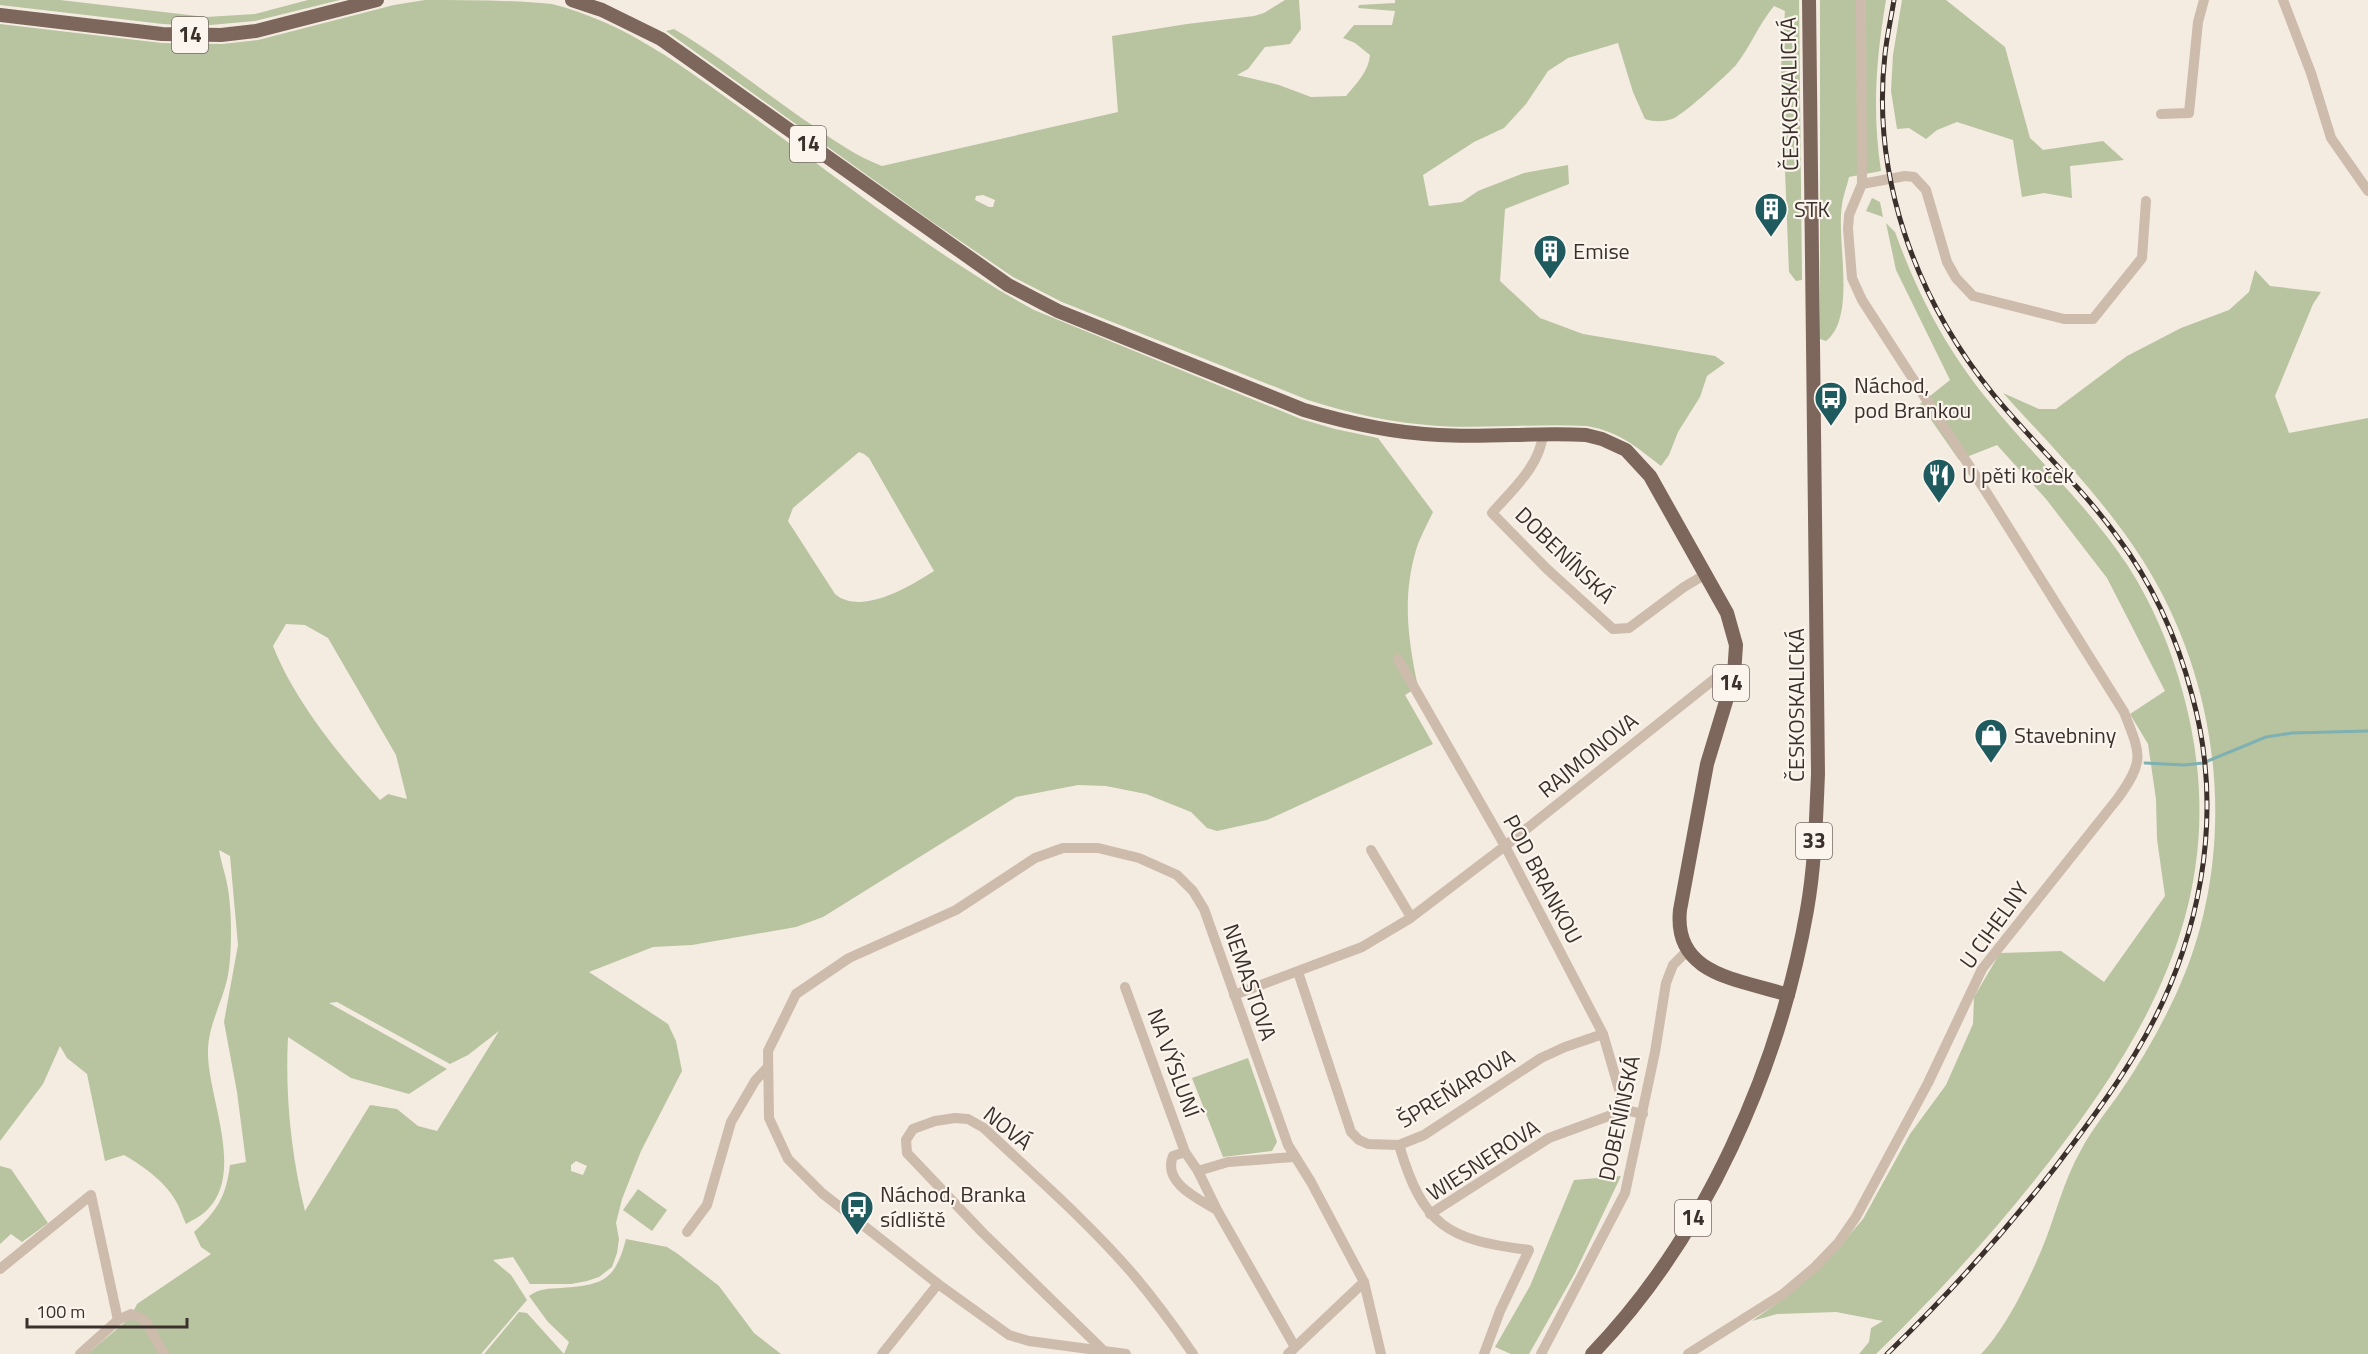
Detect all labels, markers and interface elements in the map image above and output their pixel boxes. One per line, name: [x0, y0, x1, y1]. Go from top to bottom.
road number: 14: [172, 17, 208, 53]
street label: ČESKOSKALICKÁ: [1771, 17, 1807, 171]
road number: 14: [790, 126, 826, 162]
building icon: STK: [1753, 191, 1789, 238]
place label: STK: [1794, 192, 1830, 226]
building icon: Emise: [1532, 233, 1568, 280]
place label: Emise: [1573, 234, 1630, 268]
place label: Náchod, pod Brankou: [1854, 368, 1971, 427]
bus stop icon: Náchod, pod Brankou: [1813, 380, 1849, 427]
restaurant icon: U pěti koček: [1921, 457, 1957, 504]
place label: U pěti koček: [1962, 458, 2074, 492]
street label: DOBENÍNSKÁ: [1507, 499, 1623, 611]
street label: ČESKOSKALICKÁ: [1779, 628, 1813, 782]
road number: 14: [1713, 665, 1749, 701]
street label: RAJMONOVA: [1531, 704, 1645, 806]
shop icon: Stavebniny: [1973, 717, 2009, 764]
place label: Stavebniny: [2014, 718, 2117, 752]
street label: POD BRANKOU: [1495, 808, 1591, 950]
road number: 33: [1796, 823, 1832, 859]
street label: U CIHELNY: [1951, 874, 2037, 976]
street label: NEMASTOVA: [1214, 919, 1286, 1045]
street label: NA VÝSLUNÍ: [1139, 1004, 1210, 1123]
street label: ŠPREŇAROVA: [1391, 1039, 1521, 1137]
street label: DOBENÍNSKÁ: [1589, 1052, 1649, 1184]
street label: NOVÁ: [976, 1098, 1040, 1158]
street label: WIESNEROVA: [1420, 1111, 1546, 1209]
place label: Náchod, Branka sídliště: [880, 1177, 1026, 1236]
bus stop icon: Náchod, Branka sídliště: [839, 1189, 875, 1236]
road number: 14: [1675, 1200, 1711, 1236]
scale bar: [27, 1291, 188, 1329]
text: 100 m: [36, 1298, 85, 1325]

